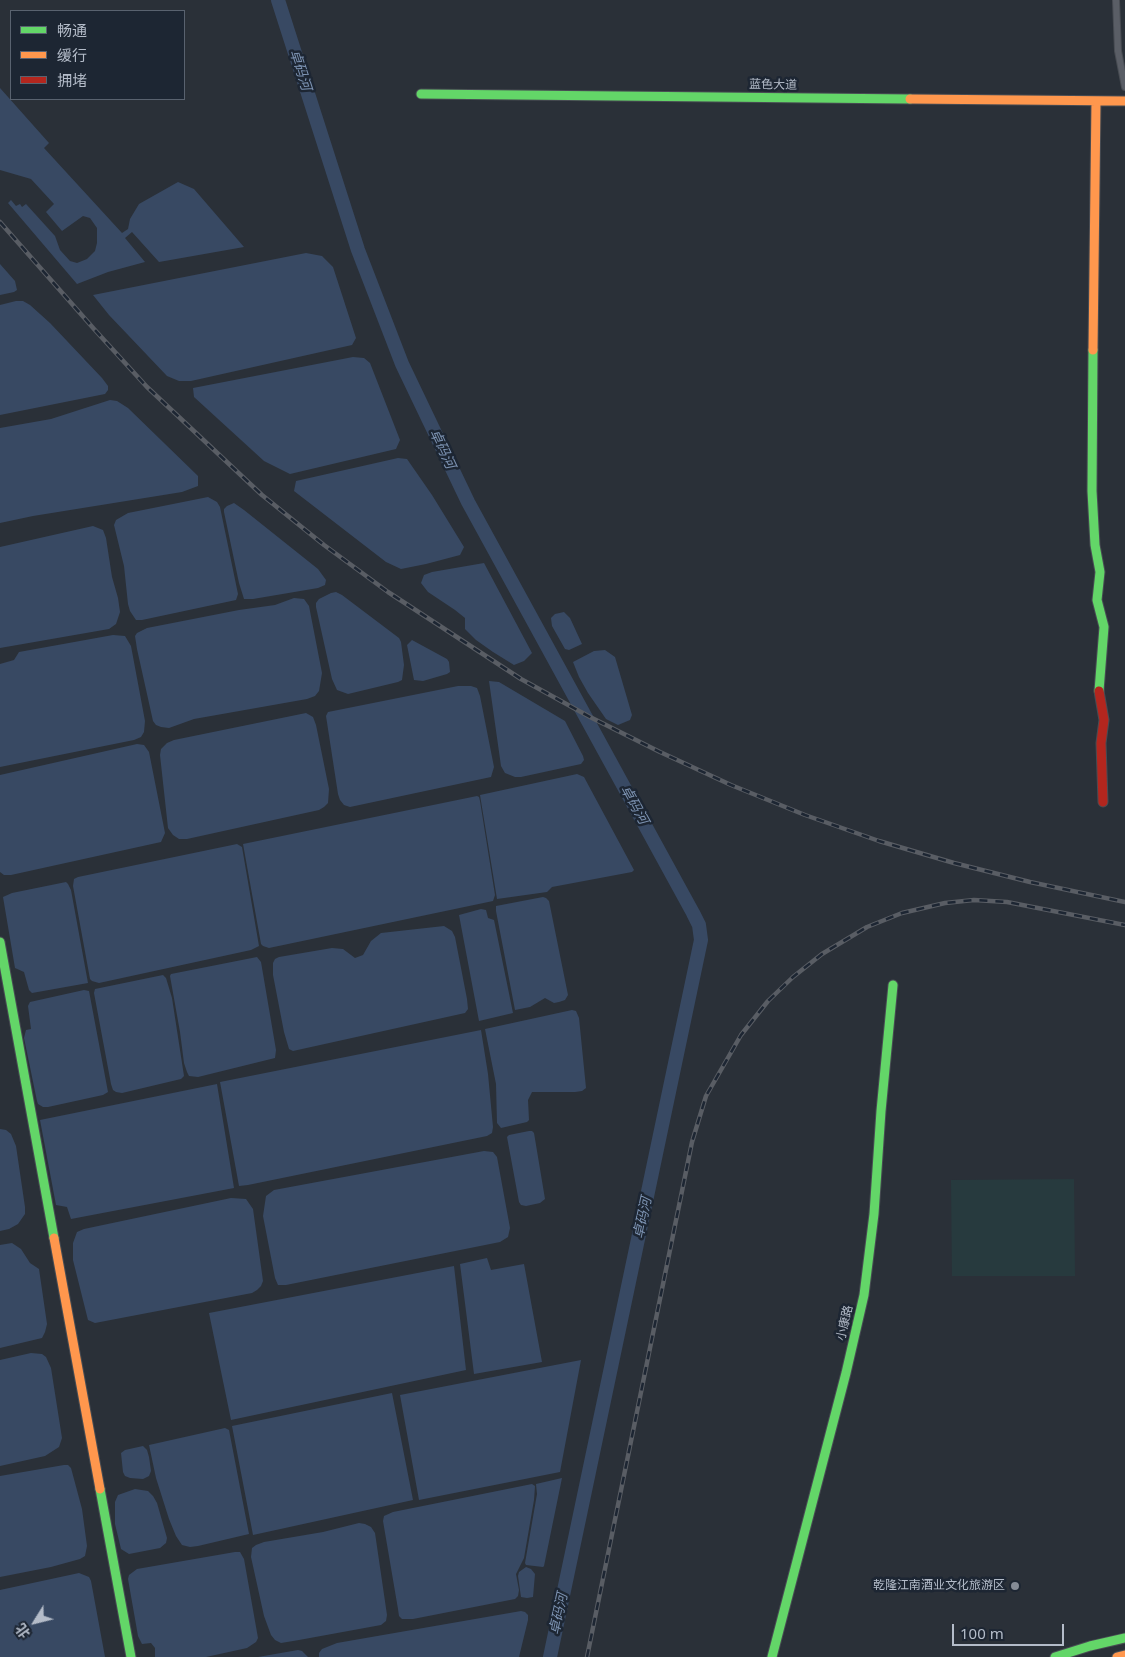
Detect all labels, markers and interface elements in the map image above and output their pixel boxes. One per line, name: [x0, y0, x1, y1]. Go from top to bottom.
legend: [10, 10, 185, 100]
text: 畅通: [57, 20, 87, 40]
text: 缓行: [57, 45, 87, 65]
water label: 卓码河: [286, 47, 314, 93]
text: 拥堵: [57, 70, 87, 90]
street label: 蓝色大道: [749, 77, 797, 93]
water label: 卓码河: [426, 426, 458, 472]
water label: 卓码河: [616, 783, 652, 827]
water label: 卓码河: [630, 1196, 656, 1240]
street label: 小康路: [834, 1304, 856, 1342]
place label: 乾隆江南酒业文化旅游区: [873, 1579, 1005, 1593]
marker: 乾隆江南酒业文化旅游区: [1009, 1580, 1021, 1592]
water label: 卓码河: [546, 1592, 572, 1636]
north arrow: [10, 1597, 60, 1647]
scale bar: [955, 1614, 1068, 1646]
text: 北: [11, 1620, 34, 1642]
text: 100 m: [960, 1623, 1004, 1643]

